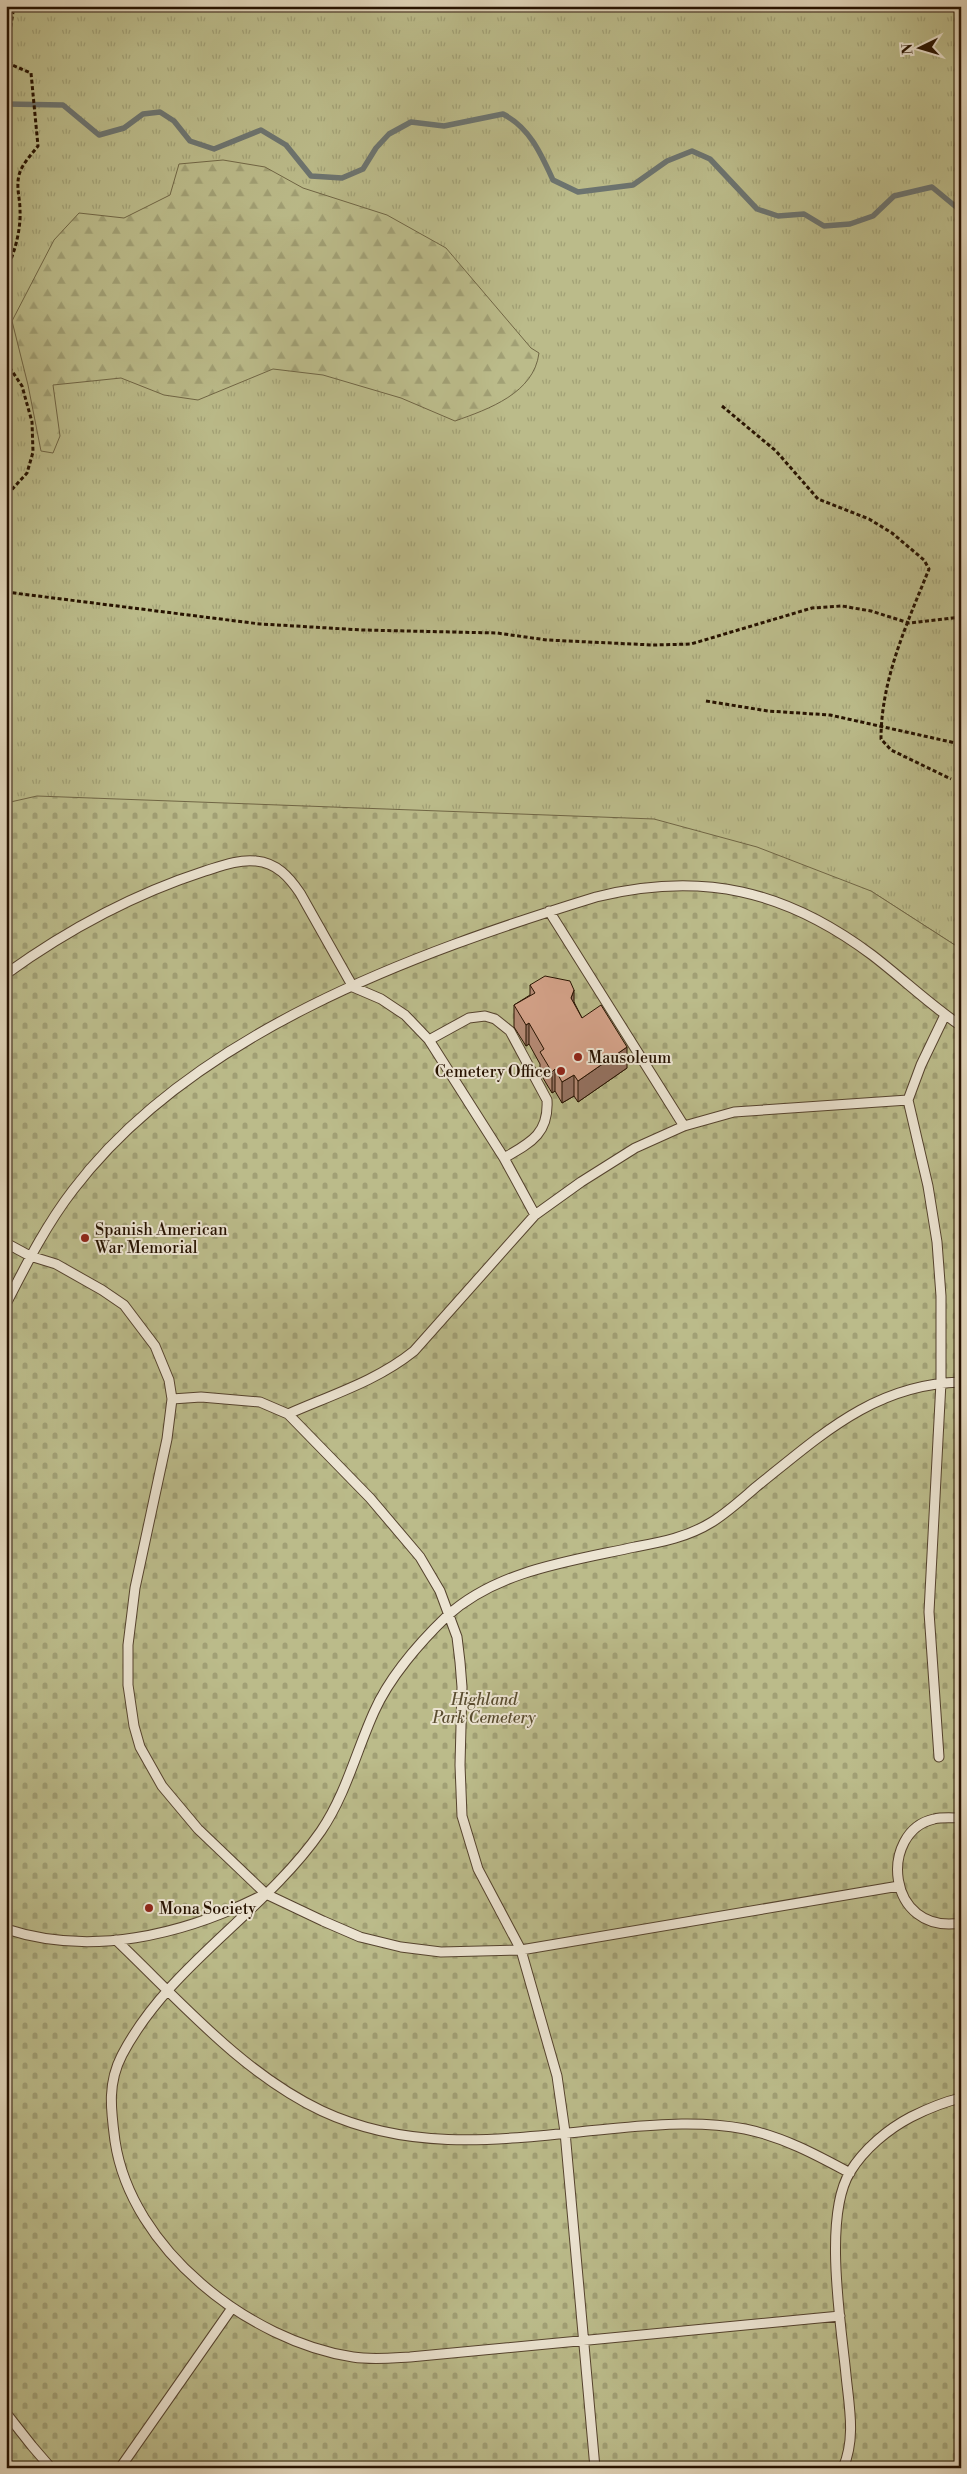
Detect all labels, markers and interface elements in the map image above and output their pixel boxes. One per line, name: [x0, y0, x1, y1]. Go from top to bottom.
north arrow: [894, 22, 944, 72]
text: N: [899, 43, 917, 55]
place label: Mausoleum: [588, 1048, 671, 1068]
marker: Mausoleum: [572, 1051, 584, 1063]
place label: Cemetery Office: [435, 1062, 551, 1082]
marker: Cemetery Office: [555, 1065, 567, 1077]
place label: Spanish American War Memorial: [94, 1220, 228, 1258]
marker: Spanish American War Memorial: [79, 1232, 91, 1244]
park label: Highland Park Cemetery: [431, 1690, 536, 1728]
place label: Mona Society: [159, 1899, 256, 1919]
marker: Mona Society: [143, 1902, 155, 1914]

